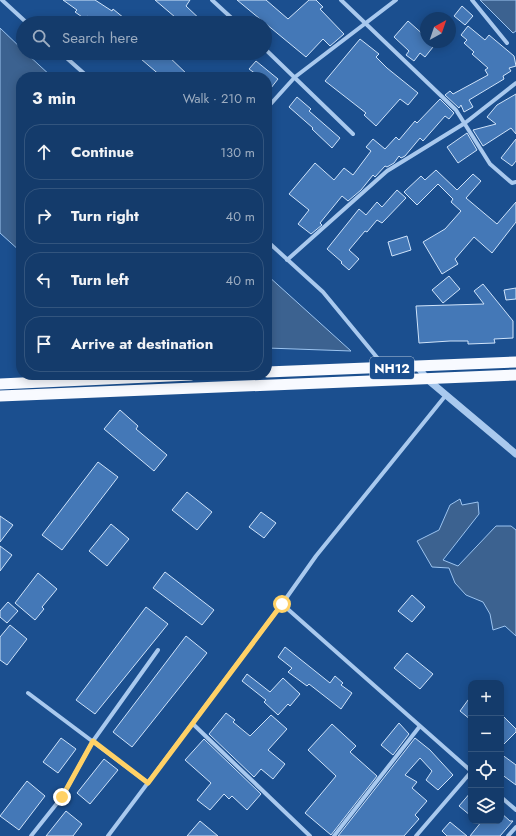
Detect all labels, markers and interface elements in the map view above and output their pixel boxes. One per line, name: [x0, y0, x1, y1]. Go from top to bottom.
north arrow: [420, 12, 456, 48]
search box: [16, 16, 272, 60]
icon: search: [30, 27, 52, 49]
text: Search here: [62, 27, 138, 49]
text: 3 min: [32, 86, 76, 110]
text: Walk · 210 m: [183, 89, 256, 108]
icon: ahead: [33, 141, 55, 163]
text: Continue: [71, 141, 134, 163]
text: 130 m: [220, 143, 255, 162]
icon: right: [33, 205, 55, 227]
text: Turn right: [71, 205, 139, 227]
text: 40 m: [226, 207, 255, 226]
icon: left: [33, 269, 55, 291]
text: Turn left: [71, 269, 129, 291]
text: 40 m: [226, 271, 255, 290]
icon: arrive: [33, 333, 55, 355]
text: Arrive at destination: [71, 333, 213, 355]
road number: NH12: [370, 357, 414, 379]
route start: [273, 595, 291, 613]
map controls: [468, 680, 504, 824]
button: +: [468, 680, 504, 716]
button: −: [468, 716, 504, 752]
button: locate: [468, 752, 504, 788]
route end: [53, 788, 71, 806]
button: layers: [468, 788, 504, 824]

